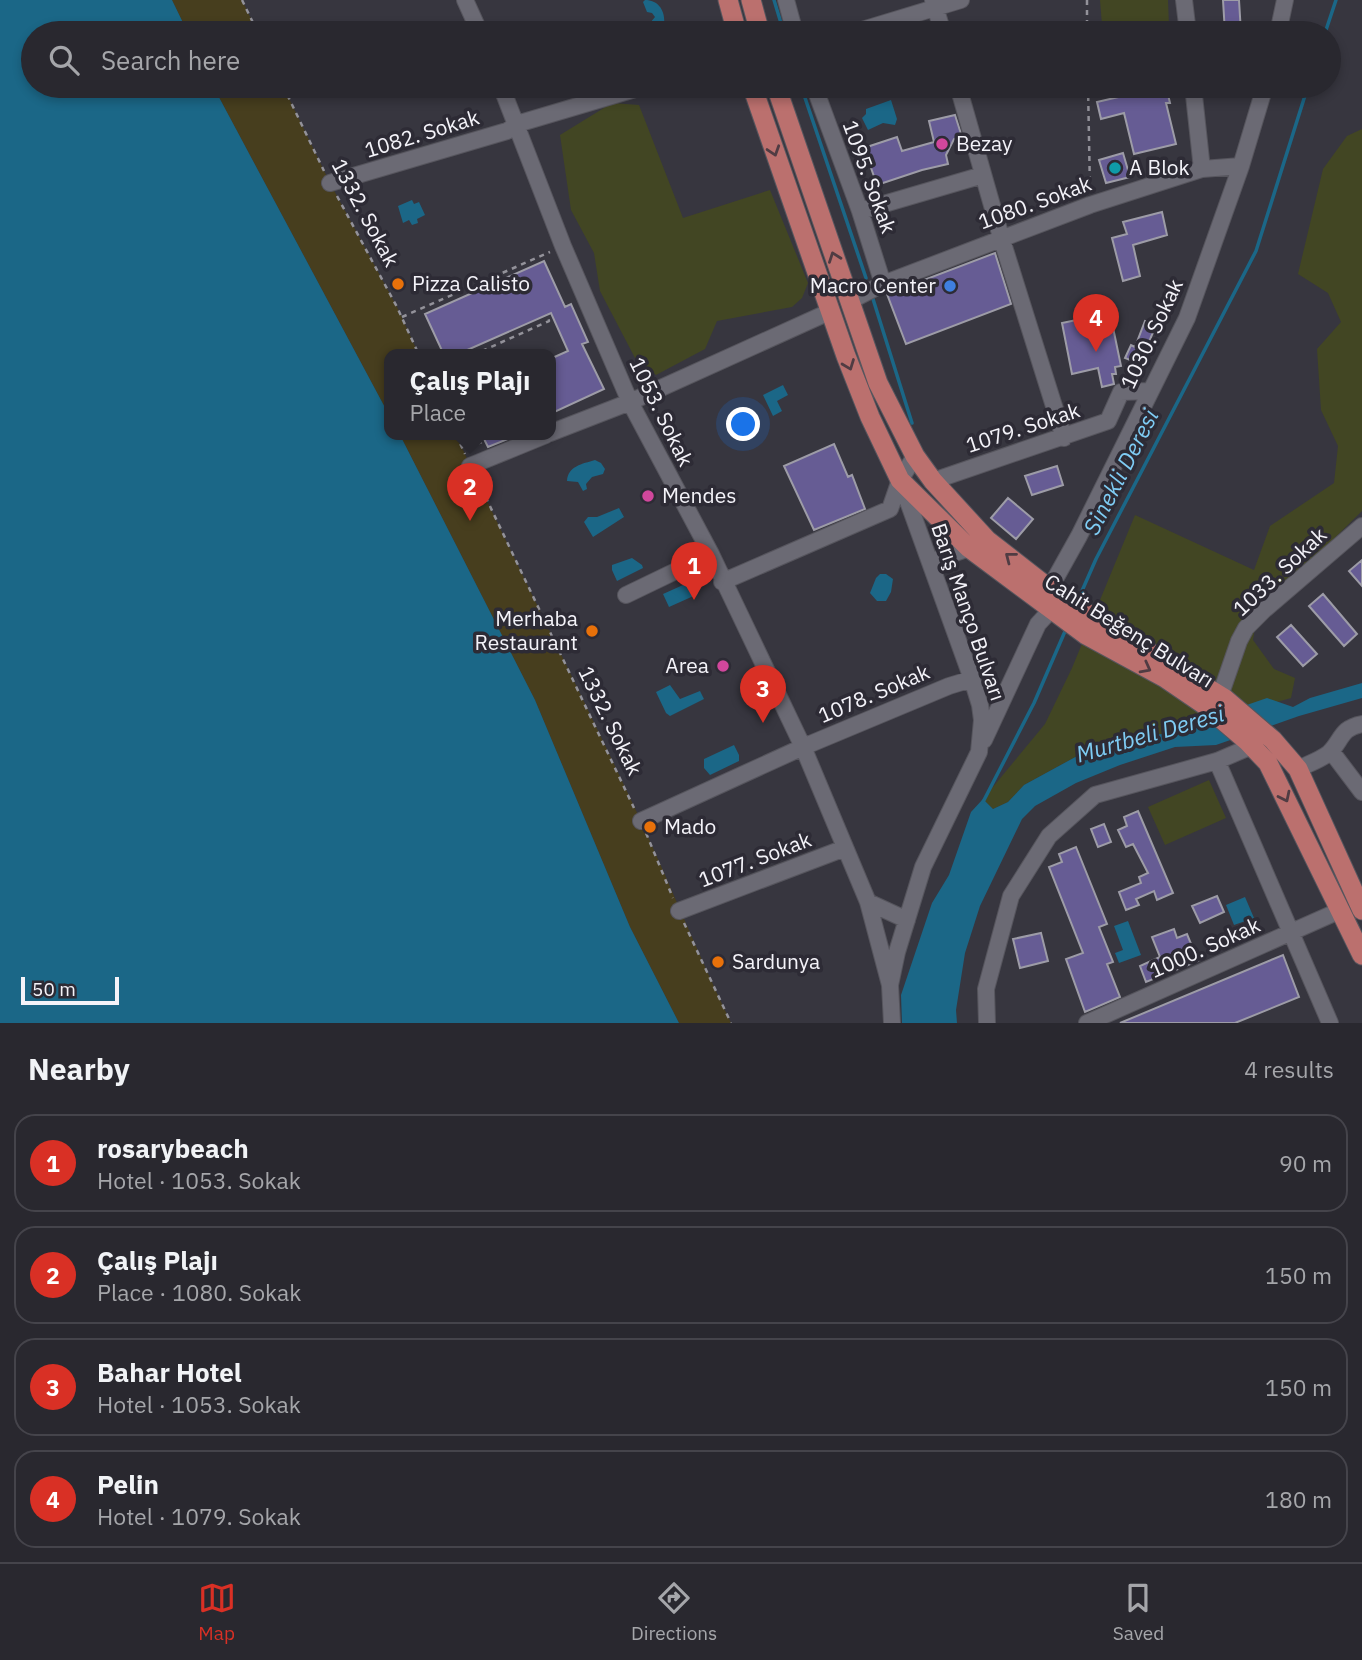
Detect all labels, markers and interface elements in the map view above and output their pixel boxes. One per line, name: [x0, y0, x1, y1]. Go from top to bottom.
search box: [21, 21, 1341, 98]
icon: search: [45, 41, 83, 79]
text: Search here: [101, 43, 240, 77]
street label: 1082. Sokak: [361, 102, 482, 164]
street label: 1095. Sokak: [837, 116, 903, 237]
place label: Bezay: [956, 129, 1013, 157]
marker: Bezay: [934, 136, 950, 152]
one-way arrow: [765, 144, 780, 156]
place label: A Blok: [1129, 153, 1190, 181]
street label: 1332. Sokak: [326, 154, 406, 271]
marker: A Blok: [1107, 160, 1123, 176]
street label: 1080. Sokak: [974, 169, 1095, 235]
one-way arrow: [828, 251, 842, 263]
place label: Pizza Calisto: [412, 269, 530, 297]
place label: Macro Center: [810, 271, 936, 299]
street label: 1030. Sokak: [1113, 274, 1189, 393]
marker: Pizza Calisto: [390, 276, 406, 292]
marker: Macro Center: [942, 278, 958, 294]
pin: 4: [1073, 294, 1119, 352]
popup: [384, 349, 556, 440]
street label: 1053. Sokak: [623, 352, 700, 471]
one-way arrow: [841, 359, 855, 371]
text: Çalış Plajı: [410, 363, 530, 397]
street label: 1079. Sokak: [962, 395, 1083, 459]
text: Place: [410, 397, 466, 427]
water label: Sinekli Deresi: [1076, 403, 1165, 540]
your location: [726, 407, 760, 441]
pin: 2: [447, 463, 493, 521]
place label: Mendes: [662, 481, 736, 509]
marker: Mendes: [640, 488, 656, 504]
street label: Barış Manço Bulvarı: [925, 519, 1012, 704]
street label: 1033. Sokak: [1227, 521, 1332, 622]
pin: 1: [671, 542, 717, 600]
one-way arrow: [1005, 553, 1017, 566]
street label: Cahit Beğenç Bulvarı: [1040, 567, 1219, 694]
place label: Merhaba Restaurant: [475, 604, 578, 656]
marker: Merhaba Restaurant: [584, 623, 600, 639]
place label: Area: [665, 651, 709, 679]
street label: 1078. Sokak: [814, 657, 934, 729]
marker: Area: [715, 658, 731, 674]
one-way arrow: [1138, 660, 1151, 673]
street label: 1332. Sokak: [572, 661, 649, 780]
pin: 3: [740, 665, 786, 723]
water label: Murtbeli Deresi: [1072, 697, 1228, 769]
one-way arrow: [1276, 790, 1290, 802]
place label: Mado: [664, 812, 716, 840]
marker: Mado: [642, 819, 658, 835]
street label: 1077. Sokak: [694, 825, 815, 893]
street label: 1000. Sokak: [1145, 910, 1264, 984]
place label: Sardunya: [732, 947, 820, 975]
marker: Sardunya: [710, 954, 726, 970]
scale bar: [21, 974, 119, 1006]
text: 50 m: [32, 977, 76, 1001]
text: Nearby: [28, 1049, 130, 1088]
text: 4 results: [1244, 1054, 1334, 1084]
text: rosarybeach: [97, 1131, 249, 1165]
text: 1: [46, 1148, 60, 1178]
text: 90 m: [1279, 1148, 1332, 1178]
text: Hotel · 1053. Sokak: [97, 1165, 301, 1195]
text: Çalış Plajı: [97, 1243, 218, 1277]
text: 2: [46, 1260, 60, 1290]
text: 150 m: [1265, 1260, 1332, 1290]
text: Place · 1080. Sokak: [97, 1277, 301, 1307]
text: Bahar Hotel: [97, 1355, 242, 1389]
text: 3: [46, 1372, 60, 1402]
text: 150 m: [1265, 1372, 1332, 1402]
text: Hotel · 1053. Sokak: [97, 1389, 301, 1419]
text: Pelin: [97, 1467, 159, 1501]
text: 4: [46, 1484, 60, 1514]
text: 180 m: [1265, 1484, 1332, 1514]
text: Hotel · 1079. Sokak: [97, 1501, 301, 1531]
tab: Map: [198, 1579, 236, 1645]
tab: Directions: [631, 1579, 717, 1645]
tab: Saved: [1113, 1579, 1164, 1645]

